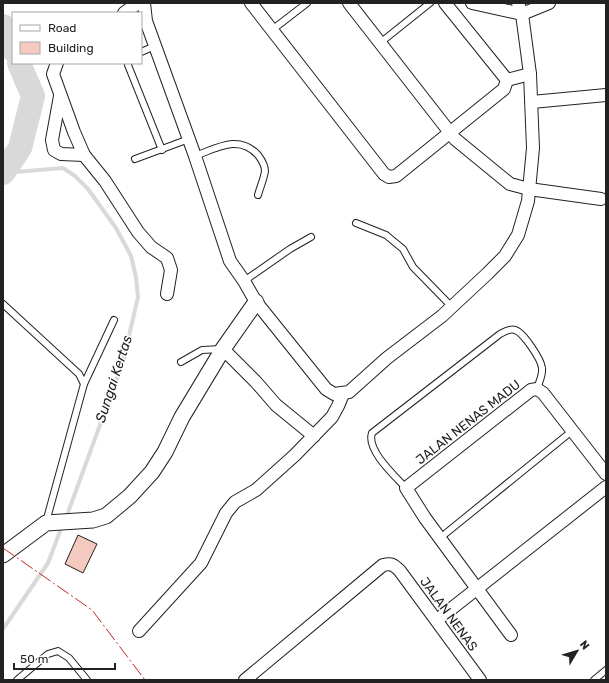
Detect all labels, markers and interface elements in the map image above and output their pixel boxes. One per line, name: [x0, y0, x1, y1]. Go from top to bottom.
legend: [12, 12, 142, 64]
text: Road: [48, 21, 76, 35]
text: Building: [48, 41, 94, 55]
water label: Sungai Kertas: [92, 333, 136, 425]
street label: JALAN NENAS MADU: [413, 377, 523, 467]
street label: JALAN NENAS: [417, 574, 481, 654]
north arrow: [557, 631, 597, 671]
text: N: [577, 638, 592, 652]
scale bar: [14, 645, 115, 671]
text: 50 m: [20, 652, 48, 666]

